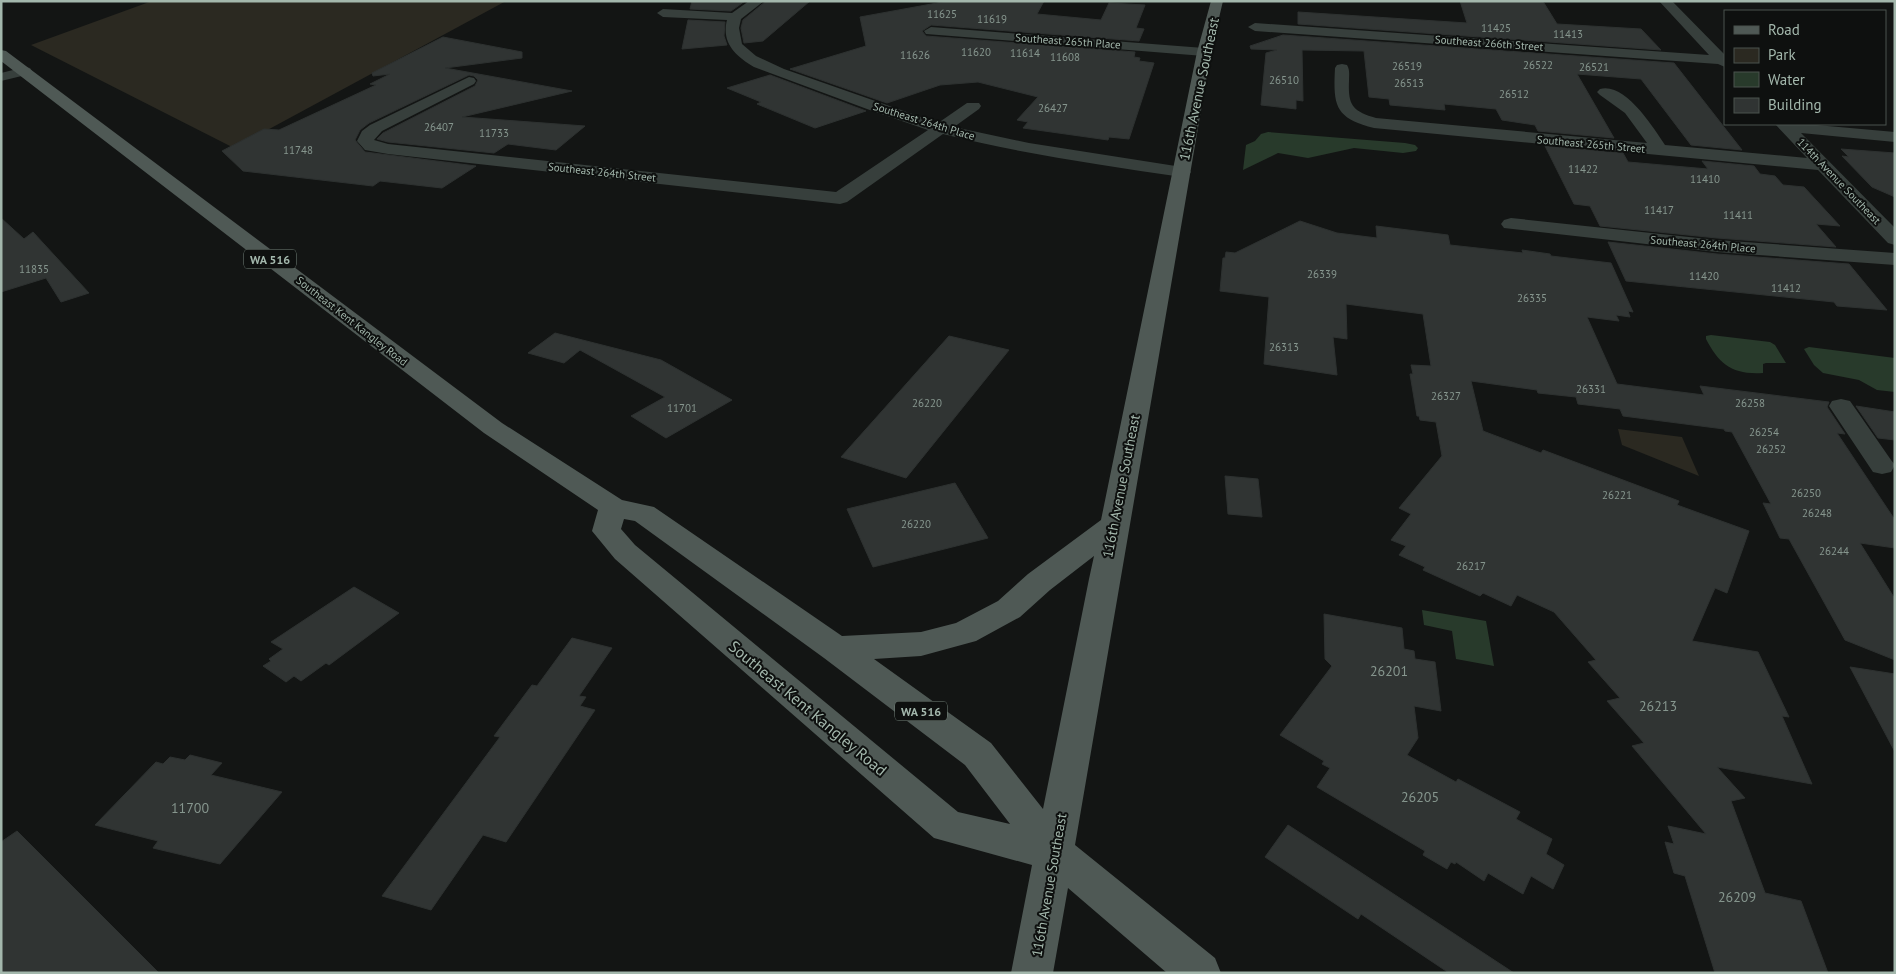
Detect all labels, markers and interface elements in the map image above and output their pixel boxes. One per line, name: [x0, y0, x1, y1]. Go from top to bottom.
house number: 11625: [927, 7, 957, 21]
legend: [1724, 10, 1886, 125]
house number: 11619: [977, 12, 1007, 26]
street label: 116th Avenue Southeast: [1175, 16, 1223, 162]
text: Road: [1768, 20, 1800, 39]
house number: 11425: [1481, 21, 1511, 35]
house number: 11413: [1553, 27, 1583, 41]
street label: Southeast 265th Place: [1015, 30, 1122, 52]
street label: Southeast 266th Street: [1434, 32, 1544, 54]
house number: 11620: [961, 45, 991, 59]
text: Park: [1768, 45, 1796, 64]
house number: 11614: [1010, 46, 1040, 60]
house number: 11626: [900, 48, 930, 62]
house number: 11608: [1050, 50, 1080, 64]
house number: 26522: [1523, 58, 1553, 72]
house number: 26519: [1392, 59, 1422, 73]
house number: 26521: [1579, 60, 1609, 74]
text: Water: [1768, 70, 1805, 89]
house number: 26510: [1269, 73, 1299, 87]
house number: 26513: [1394, 76, 1424, 90]
house number: 26512: [1499, 87, 1529, 101]
text: Building: [1768, 95, 1822, 114]
street label: Southeast 264th Place: [871, 99, 977, 143]
house number: 26427: [1038, 101, 1068, 115]
house number: 26407: [424, 120, 454, 134]
house number: 11733: [479, 126, 509, 140]
street label: Southeast 265th Street: [1536, 132, 1646, 156]
street label: 114th Avenue Southeast: [1794, 135, 1884, 227]
house number: 11748: [283, 143, 313, 157]
street label: Southeast 264th Street: [547, 159, 657, 185]
house number: 11422: [1568, 162, 1598, 176]
house number: 11410: [1690, 172, 1720, 186]
house number: 11417: [1644, 203, 1674, 217]
house number: 11411: [1723, 208, 1753, 222]
street label: Southeast 264th Place: [1650, 232, 1757, 256]
road number: WA 516: [244, 250, 296, 268]
house number: 11835: [19, 262, 49, 276]
house number: 26339: [1307, 267, 1337, 281]
house number: 11420: [1689, 269, 1719, 283]
street label: Southeast Kent Kangley Road: [294, 273, 411, 369]
house number: 11412: [1771, 281, 1801, 295]
house number: 26335: [1517, 291, 1547, 305]
house number: 26313: [1269, 340, 1299, 354]
house number: 26331: [1576, 382, 1606, 396]
house number: 26327: [1431, 389, 1461, 403]
house number: 26220: [912, 396, 942, 410]
house number: 26258: [1735, 396, 1765, 410]
house number: 11701: [667, 401, 697, 415]
street label: 116th Avenue Southeast: [1098, 413, 1144, 559]
house number: 26254: [1749, 425, 1779, 439]
house number: 26252: [1756, 442, 1786, 456]
house number: 26250: [1791, 486, 1821, 500]
house number: 26221: [1602, 488, 1632, 502]
house number: 26248: [1802, 506, 1832, 520]
house number: 26220: [901, 517, 931, 531]
house number: 26244: [1819, 544, 1849, 558]
house number: 26217: [1456, 559, 1486, 573]
street label: Southeast Kent Kangley Road: [725, 636, 891, 780]
house number: 26201: [1370, 662, 1408, 680]
house number: 26213: [1639, 697, 1677, 715]
road number: WA 516: [895, 701, 947, 720]
house number: 26205: [1401, 788, 1439, 806]
house number: 11700: [171, 799, 209, 817]
street label: 116th Avenue Southeast: [1027, 811, 1071, 958]
house number: 26209: [1718, 888, 1756, 906]

